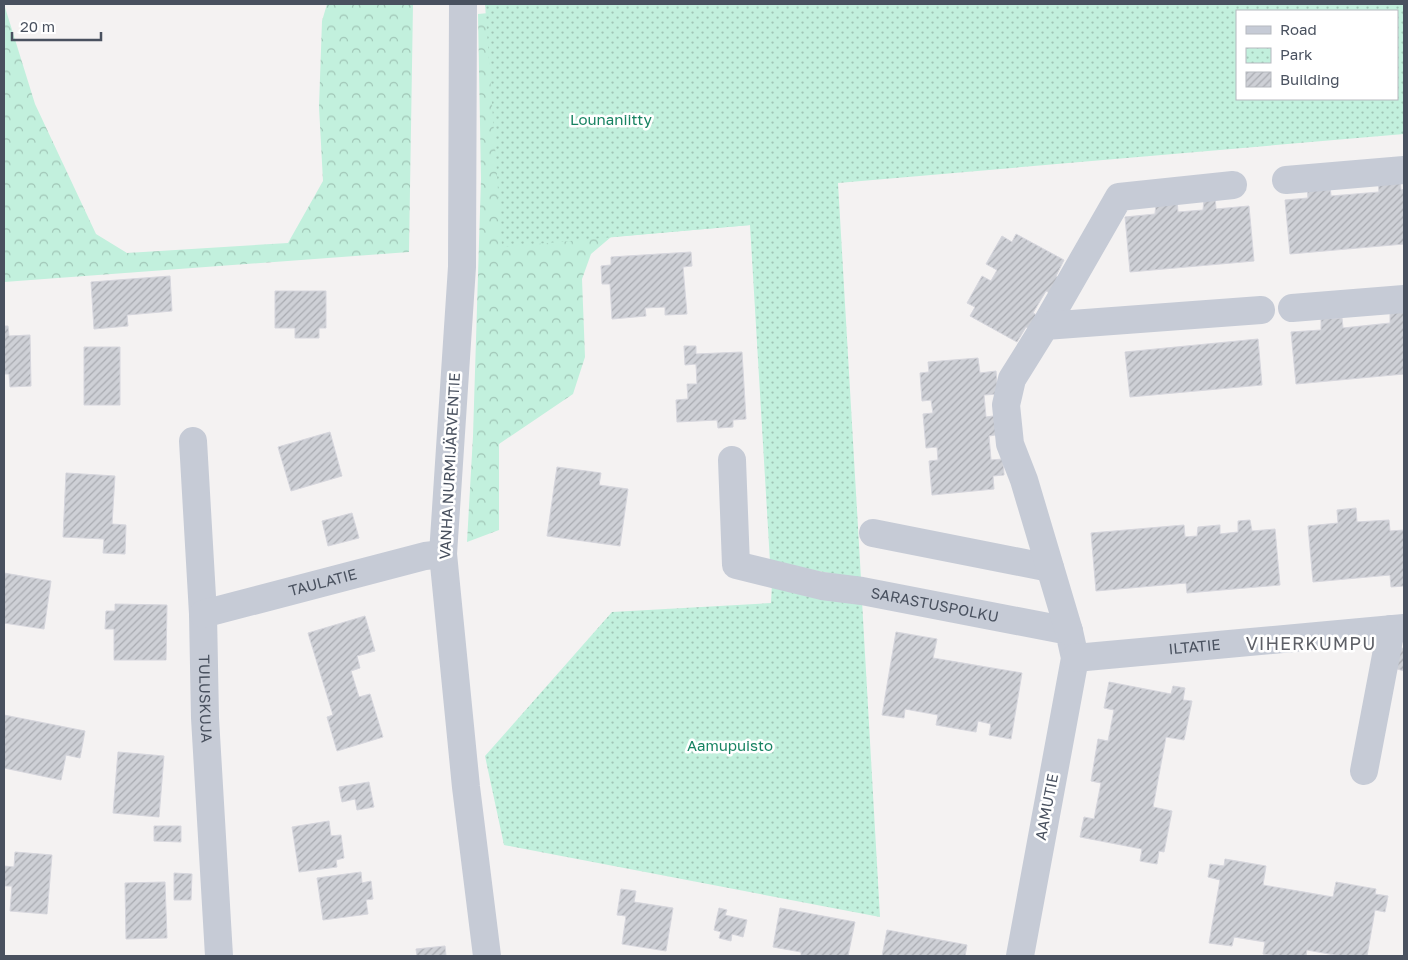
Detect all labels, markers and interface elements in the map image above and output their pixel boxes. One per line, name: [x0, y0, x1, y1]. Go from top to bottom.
scale bar: [12, 10, 101, 42]
legend: [1236, 10, 1398, 100]
text: 20 m: [20, 17, 55, 35]
text: Road: [1280, 20, 1317, 38]
text: Park: [1280, 45, 1313, 63]
text: Building: [1280, 70, 1340, 88]
park label: Lounaniitty: [570, 110, 653, 128]
street label: VANHA NURMIJÄRVENTIE: [435, 372, 463, 560]
street label: TAULATIE: [287, 564, 359, 599]
street label: SARASTUSPOLKU: [870, 583, 1000, 625]
district label: VIHERKUMPU: [1246, 632, 1376, 654]
street label: ILTATIE: [1168, 635, 1221, 657]
street label: TULUSKUJA: [196, 654, 216, 743]
park label: Aamupuisto: [687, 736, 773, 754]
street label: AAMUTIE: [1031, 772, 1061, 842]

